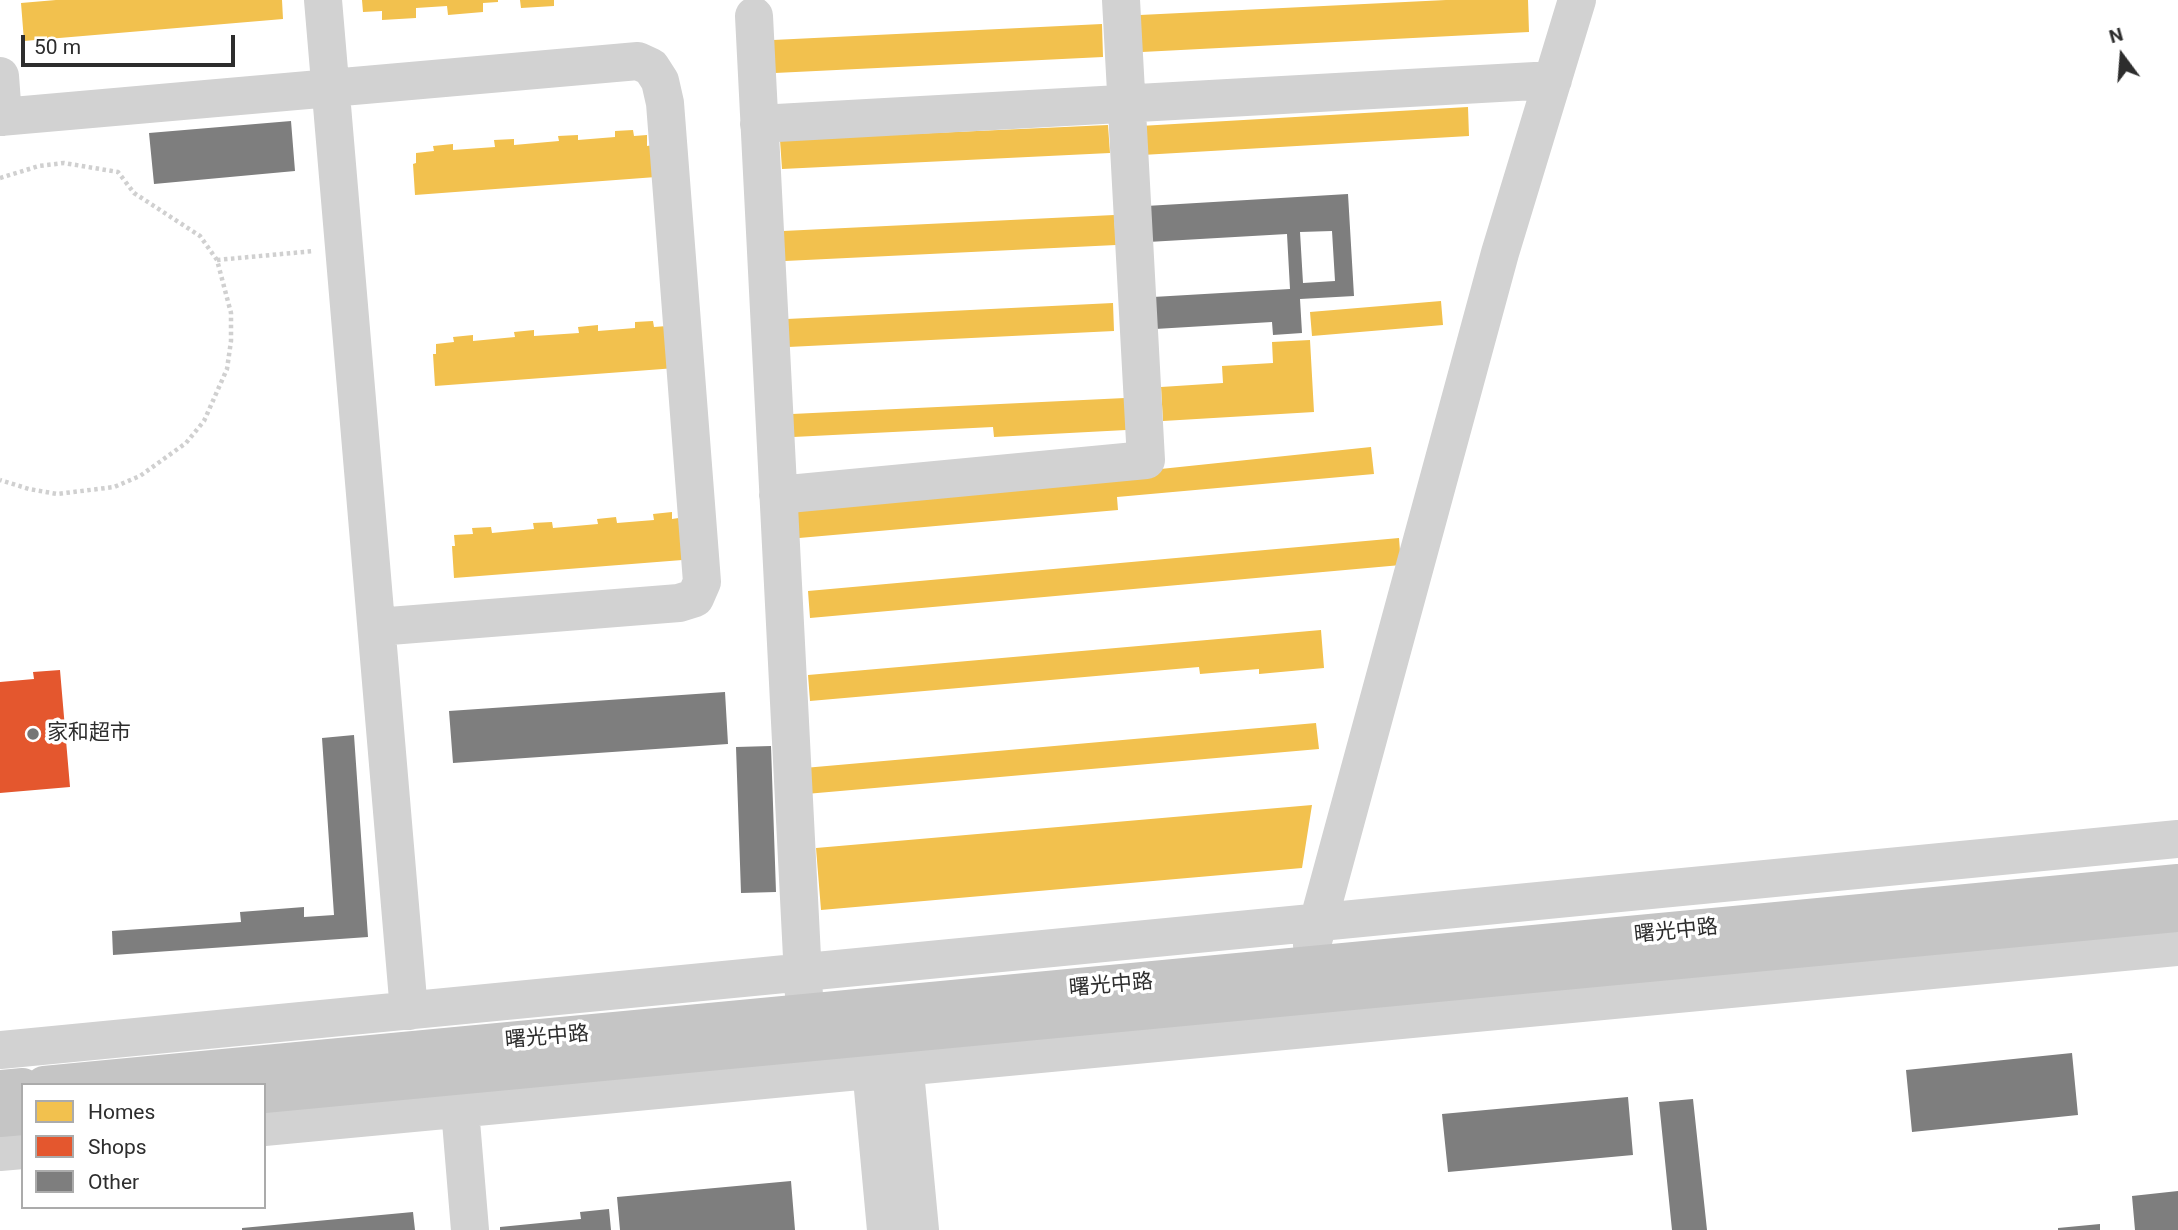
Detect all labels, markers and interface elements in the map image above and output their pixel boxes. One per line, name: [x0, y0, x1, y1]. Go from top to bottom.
scale bar: [24, 21, 238, 65]
north arrow: [2087, 21, 2157, 91]
text: N: [2106, 22, 2126, 48]
text: 50 m: [34, 35, 81, 59]
place label: 家和超市: [47, 721, 131, 747]
marker: 家和超市: [25, 726, 41, 742]
street label: 曙光中路: [1633, 915, 1719, 949]
street label: 曙光中路: [1068, 970, 1154, 1002]
street label: 曙光中路: [504, 1022, 590, 1054]
legend: [21, 1083, 266, 1209]
text: Homes: [88, 1100, 155, 1124]
text: Shops: [88, 1135, 147, 1159]
text: Other: [88, 1170, 139, 1194]

